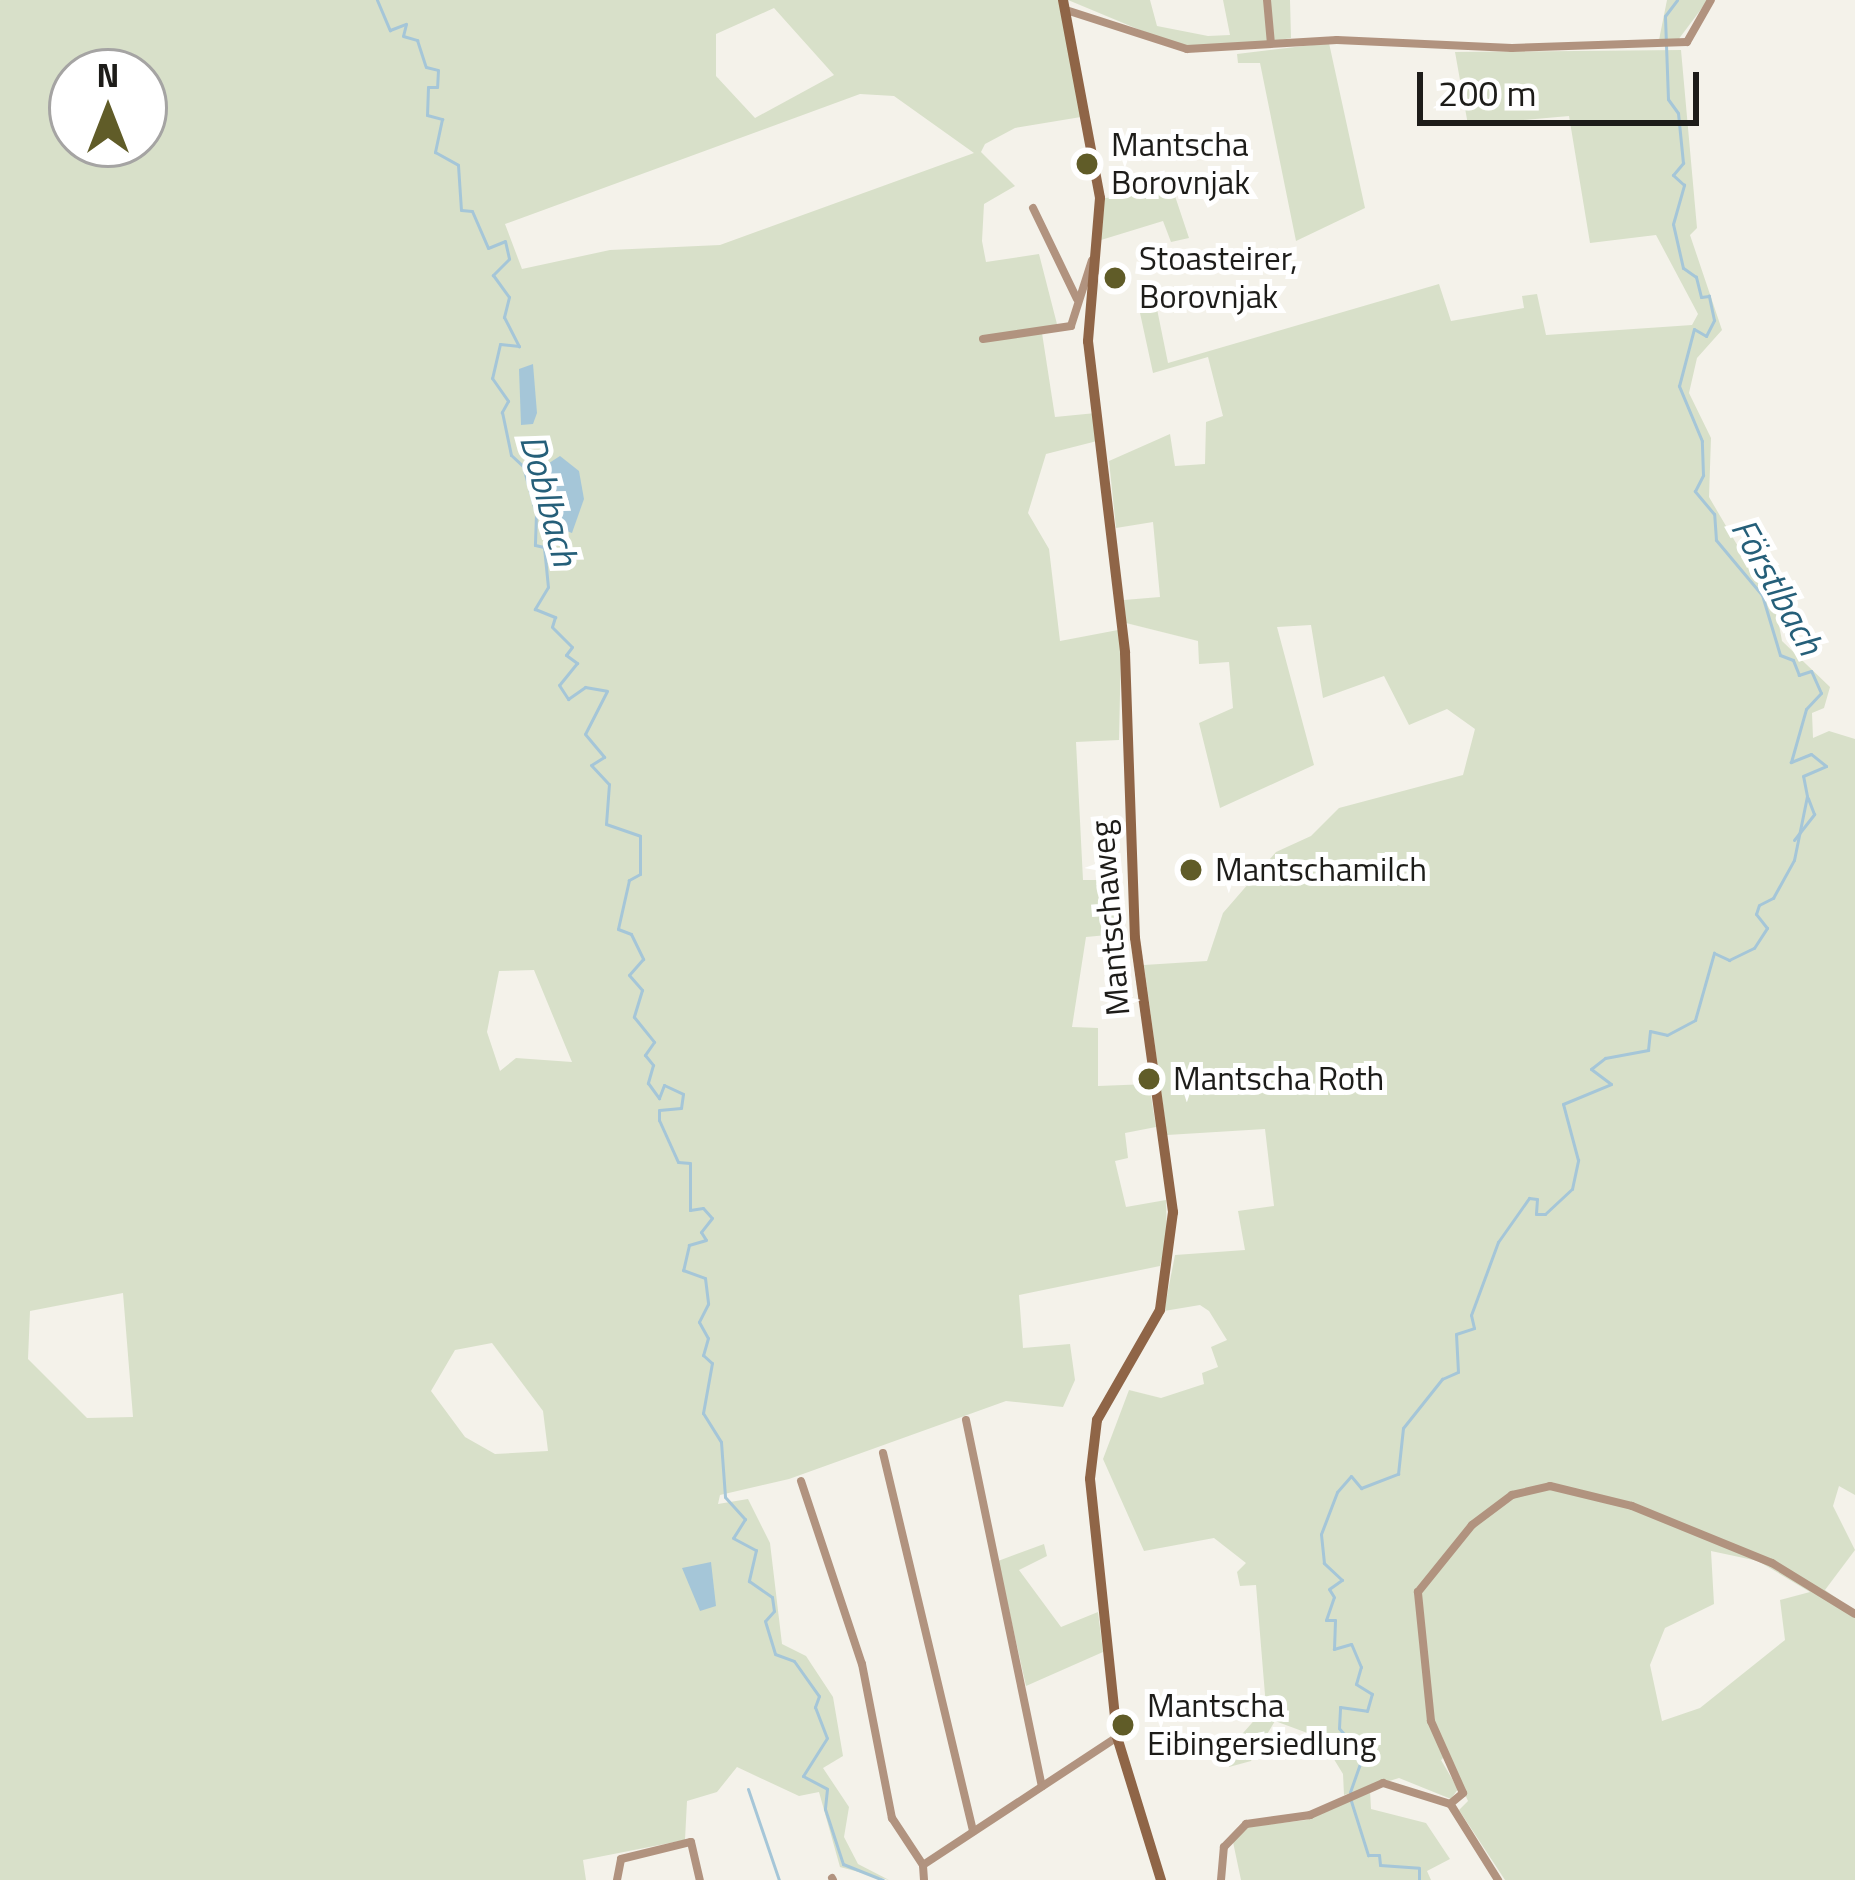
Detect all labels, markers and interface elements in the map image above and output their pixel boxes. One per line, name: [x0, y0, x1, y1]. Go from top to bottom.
north arrow: [48, 48, 168, 168]
scale bar: [1423, 48, 1705, 122]
text: N: [97, 50, 119, 100]
text: 200 m: [1438, 65, 1537, 120]
place label: Mantscha Borovnjak: [1111, 125, 1250, 203]
marker: Mantscha Borovnjak: [1074, 151, 1100, 177]
place label: Stoasteirer, Borovnjak: [1139, 239, 1298, 317]
marker: Stoasteirer, Borovnjak: [1102, 265, 1128, 291]
water label: Doblbach: [512, 430, 588, 570]
water label: Förstlbach: [1723, 510, 1833, 662]
street label: Mantschaweg: [1082, 819, 1138, 1017]
place label: Mantschamilch: [1215, 850, 1427, 890]
marker: Mantschamilch: [1178, 857, 1204, 883]
place label: Mantscha Roth: [1173, 1059, 1384, 1099]
marker: Mantscha Roth: [1136, 1066, 1162, 1092]
place label: Mantscha Eibingersiedlung: [1147, 1686, 1376, 1764]
marker: Mantscha Eibingersiedlung: [1110, 1712, 1136, 1738]

